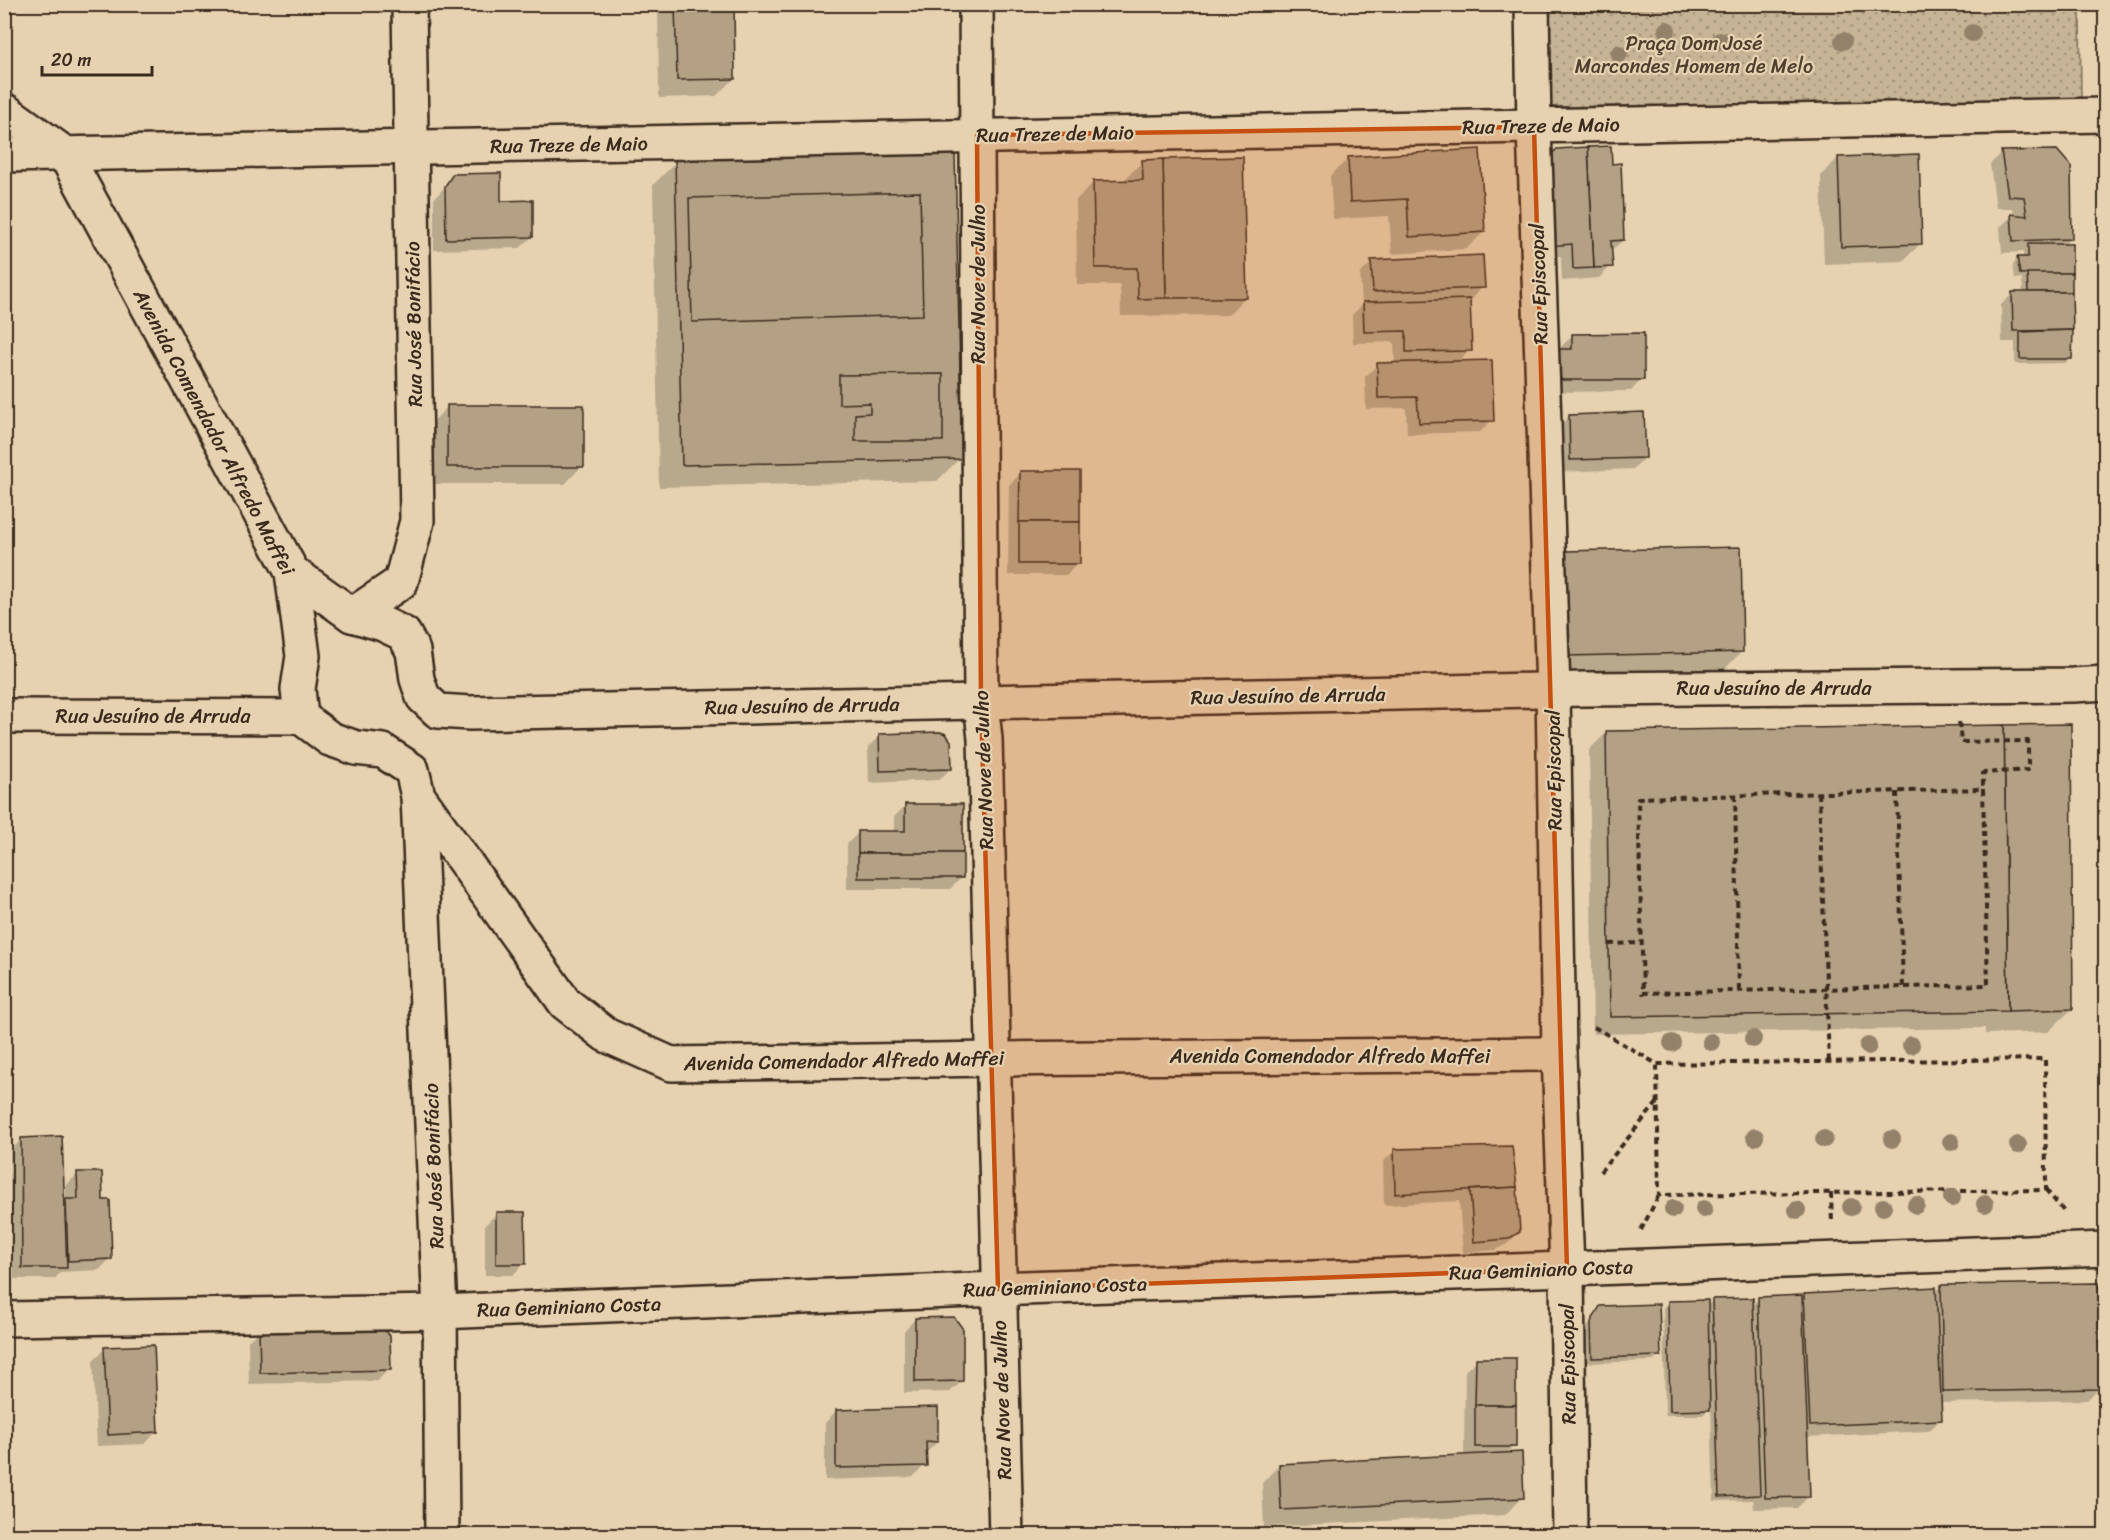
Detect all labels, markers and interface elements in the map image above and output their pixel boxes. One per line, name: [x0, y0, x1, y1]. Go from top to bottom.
park label: Praça Dom José Marcondes Homem de Melo: [1575, 26, 1813, 84]
scale bar: [42, 39, 152, 77]
text: 20 m: [51, 44, 91, 76]
street label: Rua Treze de Maio: [1462, 107, 1620, 145]
street label: Rua Treze de Maio: [976, 115, 1134, 153]
street label: Rua Treze de Maio: [490, 126, 648, 164]
street label: Rua Nove de Julho: [961, 204, 996, 364]
street label: Rua Episcopal: [1519, 222, 1559, 345]
street label: Rua José Bonifácio: [395, 241, 433, 407]
street label: Avenida Comendador Alfredo Maffei: [123, 281, 305, 583]
street label: Rua Jesuíno de Arruda: [1677, 671, 1872, 706]
street label: Rua Jesuíno de Arruda: [1190, 677, 1387, 715]
street label: Rua Jesuíno de Arruda: [704, 687, 901, 725]
street label: Rua Nove de Julho: [964, 690, 1004, 850]
street label: Rua Jesuíno de Arruda: [56, 699, 251, 734]
street label: Rua Episcopal: [1535, 708, 1573, 831]
street label: Avenida Comendador Alfredo Maffei: [1169, 1039, 1492, 1074]
street label: Avenida Comendador Alfredo Maffei: [682, 1041, 1006, 1081]
street label: Rua José Bonifácio: [414, 1083, 454, 1249]
street label: Rua Geminiano Costa: [1448, 1249, 1634, 1291]
street label: Rua Geminiano Costa: [962, 1266, 1148, 1308]
street label: Rua Geminiano Costa: [476, 1286, 662, 1328]
street label: Rua Episcopal: [1549, 1302, 1587, 1425]
street label: Rua Nove de Julho: [982, 1320, 1022, 1480]

